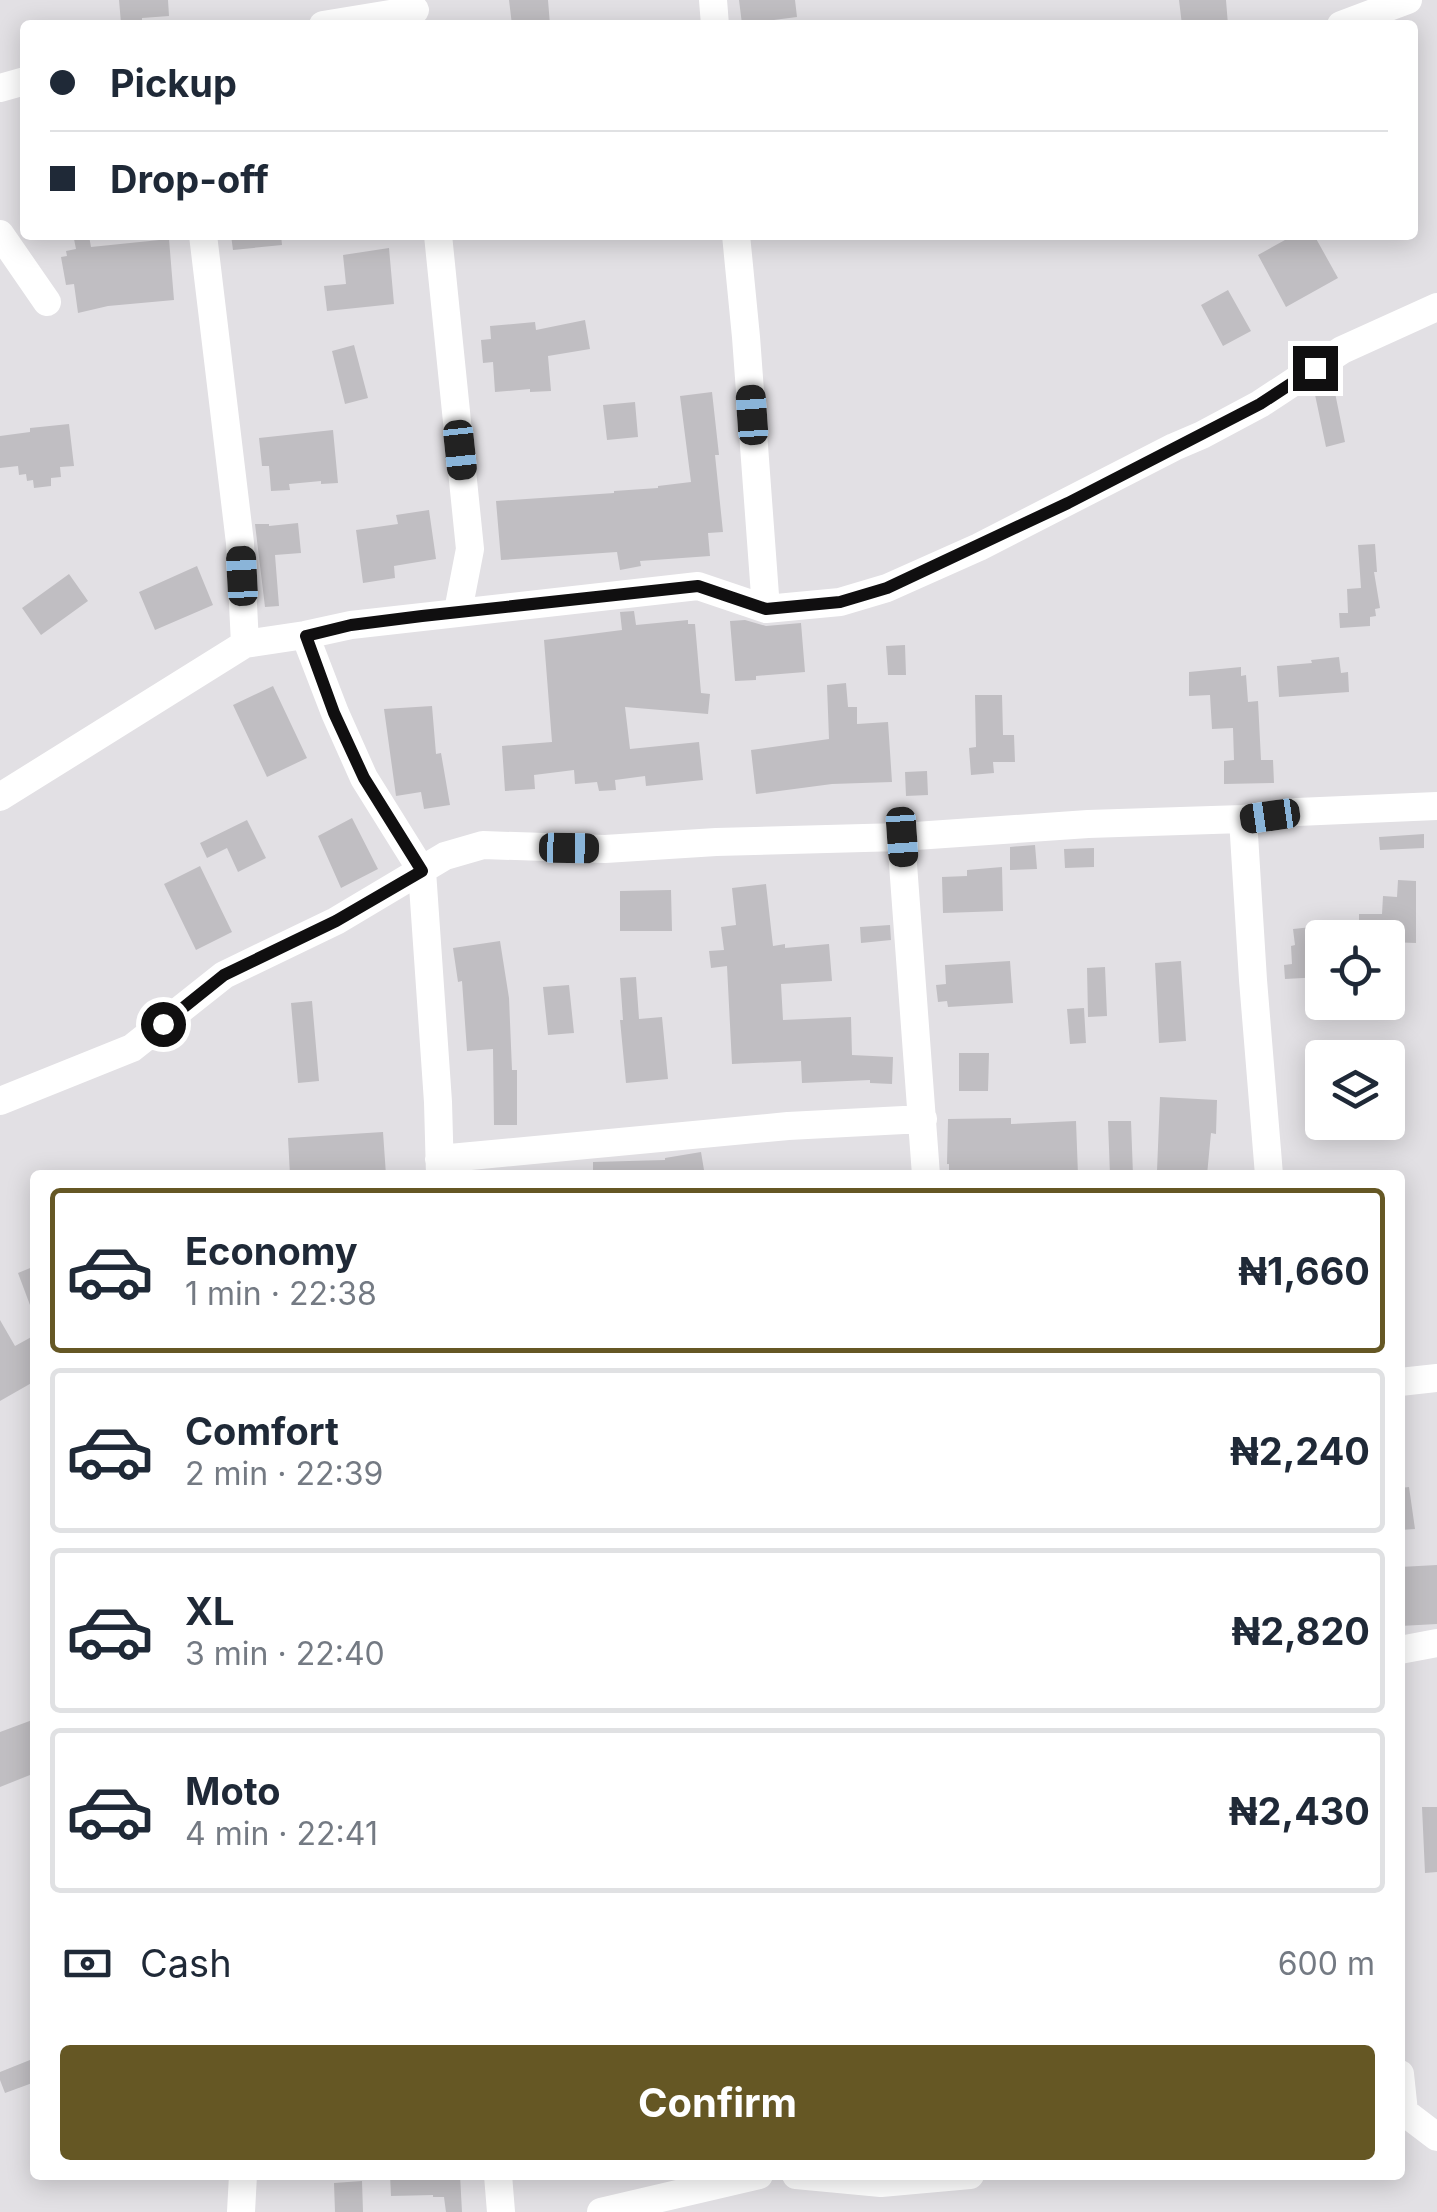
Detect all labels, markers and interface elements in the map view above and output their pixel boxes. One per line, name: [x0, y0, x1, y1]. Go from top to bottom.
text: Pickup: [110, 60, 237, 106]
text: Drop-off: [110, 156, 269, 202]
route end: [1293, 346, 1338, 391]
car: [735, 384, 769, 446]
car: [442, 419, 478, 481]
car: [225, 545, 259, 607]
car: [1238, 797, 1302, 835]
car: [885, 806, 919, 868]
car: [539, 832, 599, 864]
map controls: [1305, 920, 1405, 1140]
button: locate: [1305, 920, 1405, 1020]
route start: [141, 1002, 186, 1047]
button: layers: [1305, 1040, 1405, 1140]
icon: car: [65, 1226, 155, 1316]
text: Economy: [185, 1228, 358, 1274]
text: ₦1,660: [1238, 1248, 1370, 1294]
text: 1 min · 22:38: [185, 1274, 377, 1313]
icon: car: [65, 1406, 155, 1496]
text: Comfort: [185, 1408, 339, 1454]
text: ₦2,240: [1230, 1428, 1370, 1474]
text: 2 min · 22:39: [185, 1454, 383, 1493]
icon: car: [65, 1586, 155, 1676]
text: XL: [185, 1588, 235, 1634]
text: ₦2,820: [1231, 1608, 1370, 1654]
text: 3 min · 22:40: [185, 1634, 385, 1673]
icon: car: [65, 1766, 155, 1856]
text: Moto: [185, 1768, 281, 1814]
text: ₦2,430: [1229, 1788, 1370, 1834]
text: 4 min · 22:41: [185, 1814, 378, 1853]
icon: cash: [60, 1936, 115, 1991]
text: Cash: [140, 1940, 232, 1986]
text: 600 m: [1278, 1944, 1375, 1983]
button: Confirm: [60, 2045, 1375, 2160]

